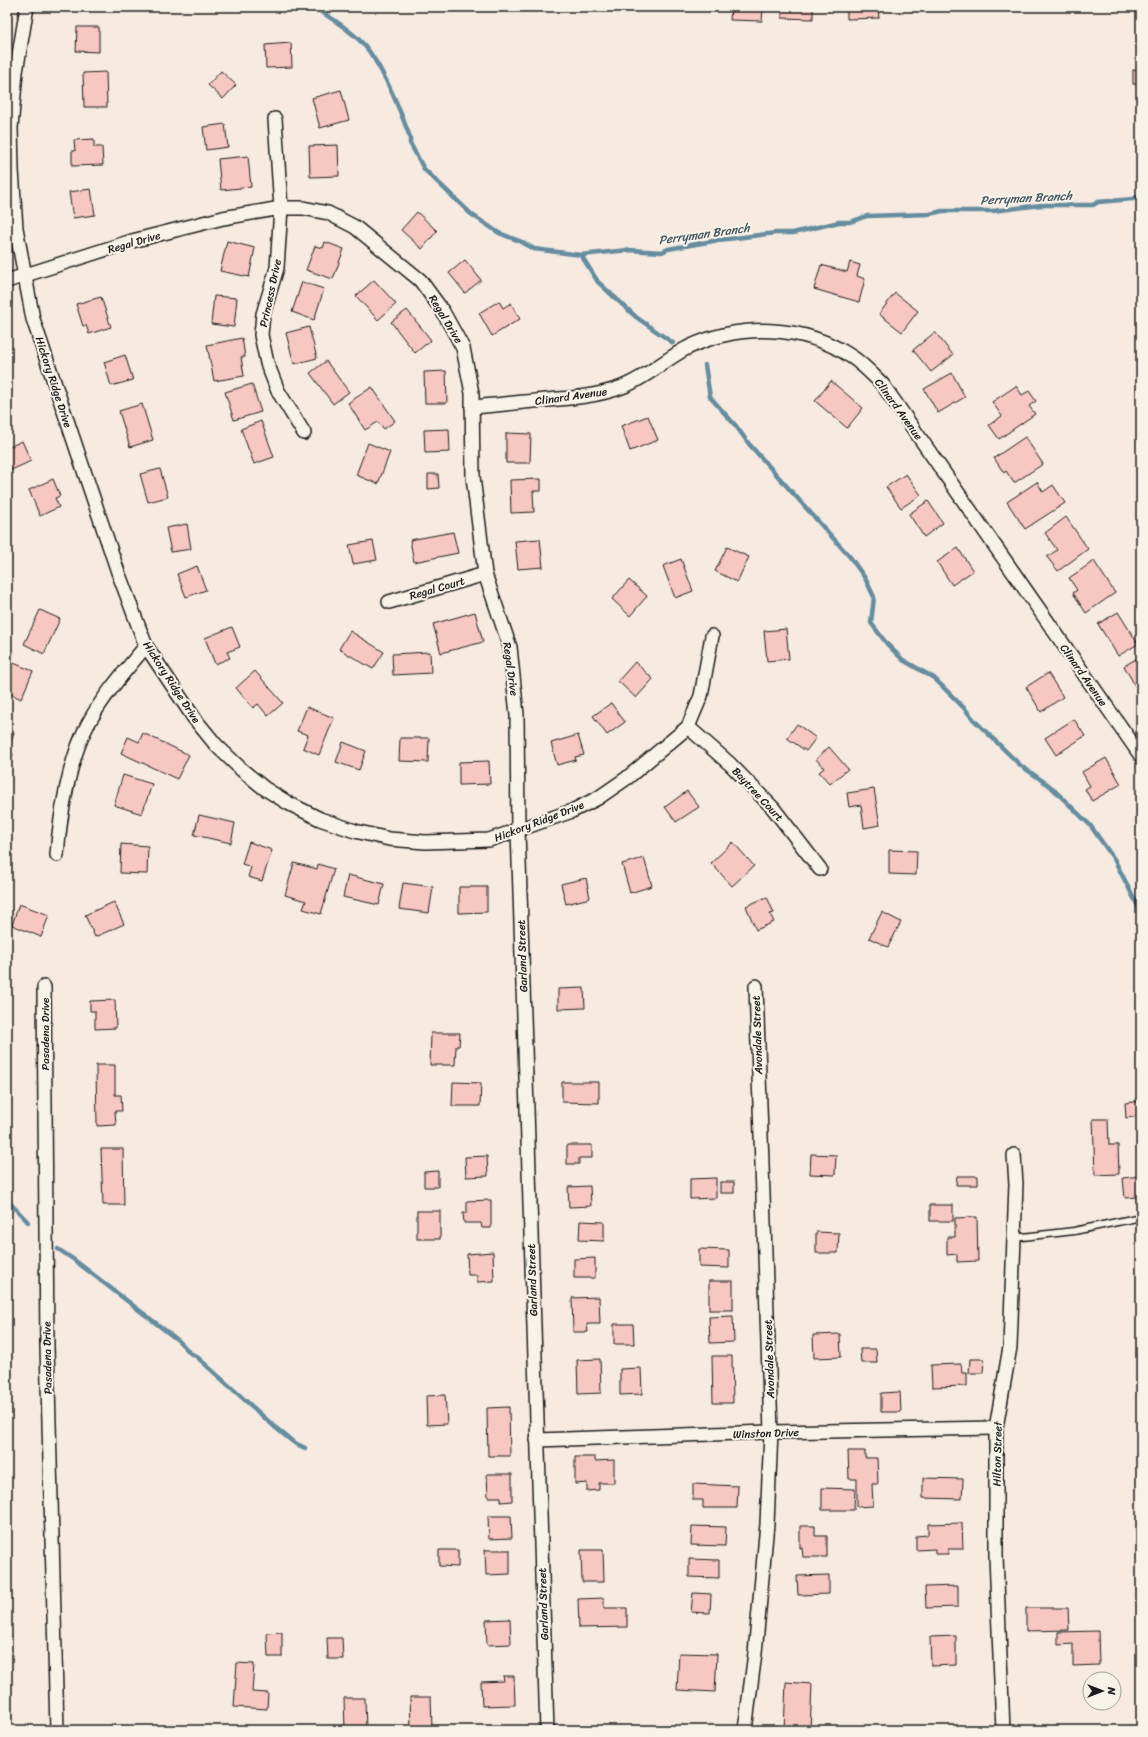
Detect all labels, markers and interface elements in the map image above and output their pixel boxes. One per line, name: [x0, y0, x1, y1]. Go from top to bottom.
water label: Perryman Branch: [980, 185, 1074, 211]
water label: Perryman Branch: [657, 217, 753, 251]
street label: Regal Drive: [105, 226, 163, 259]
street label: Princess Drive: [254, 257, 287, 329]
street label: Regal Drive: [423, 291, 468, 348]
street label: Hickory Ridge Drive: [30, 334, 77, 431]
street label: Clinard Avenue: [870, 374, 928, 445]
street label: Clinard Avenue: [534, 382, 609, 411]
street label: Regal Court: [407, 571, 467, 605]
street label: Hickory Ridge Drive: [138, 637, 206, 728]
street label: Clinard Avenue: [1055, 640, 1112, 711]
street label: Regal Drive: [497, 641, 524, 698]
street label: Baytree Court: [727, 763, 788, 826]
street label: Hickory Ridge Drive: [491, 795, 588, 847]
street label: Garland Street: [512, 919, 533, 993]
street label: Avondale Street: [747, 995, 768, 1076]
street label: Pasadena Drive: [36, 997, 55, 1070]
street label: Garland Street: [522, 1243, 543, 1317]
street label: Avondale Street: [759, 1319, 780, 1400]
street label: Pasadena Drive: [37, 1321, 58, 1395]
street label: Hilton Street: [987, 1421, 1008, 1487]
street label: Winston Drive: [733, 1423, 800, 1444]
street label: Garland Street: [533, 1567, 554, 1641]
north arrow: [1082, 1671, 1122, 1711]
text: N: [1102, 1686, 1121, 1695]

